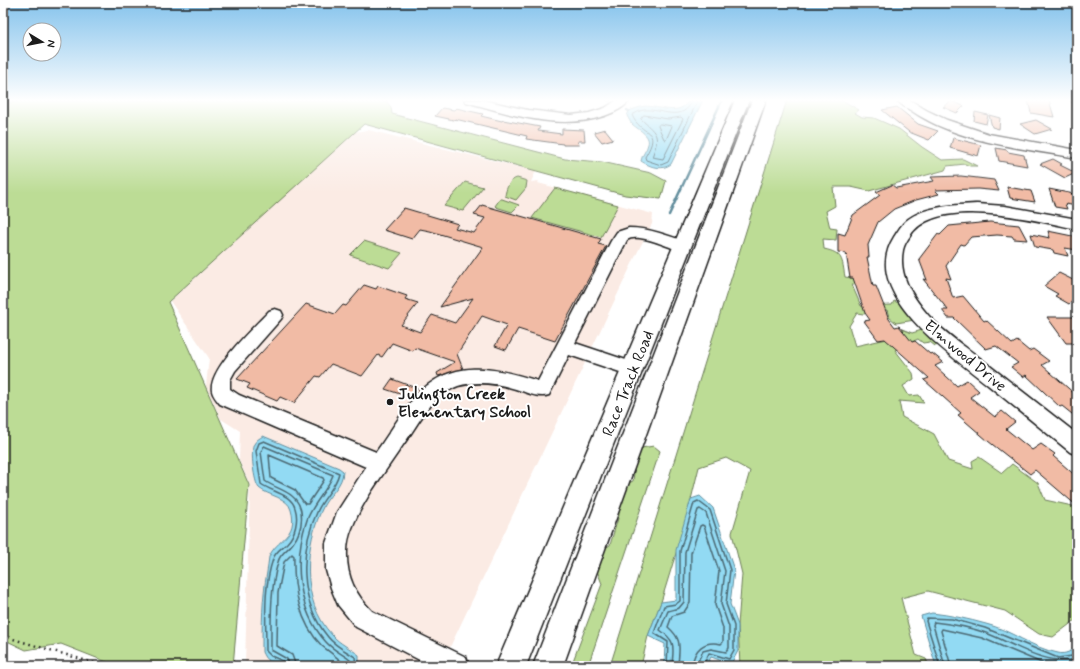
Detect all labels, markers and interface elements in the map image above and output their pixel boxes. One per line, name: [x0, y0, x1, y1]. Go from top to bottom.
north arrow: [22, 22, 62, 62]
text: N: [43, 39, 58, 48]
street label: Elmwood Drive: [920, 316, 1011, 397]
street label: Race Track Road: [598, 328, 659, 440]
place label: Julington Creek Elementary School: [398, 384, 531, 423]
marker: Julington Creek Elementary School: [385, 397, 395, 407]

